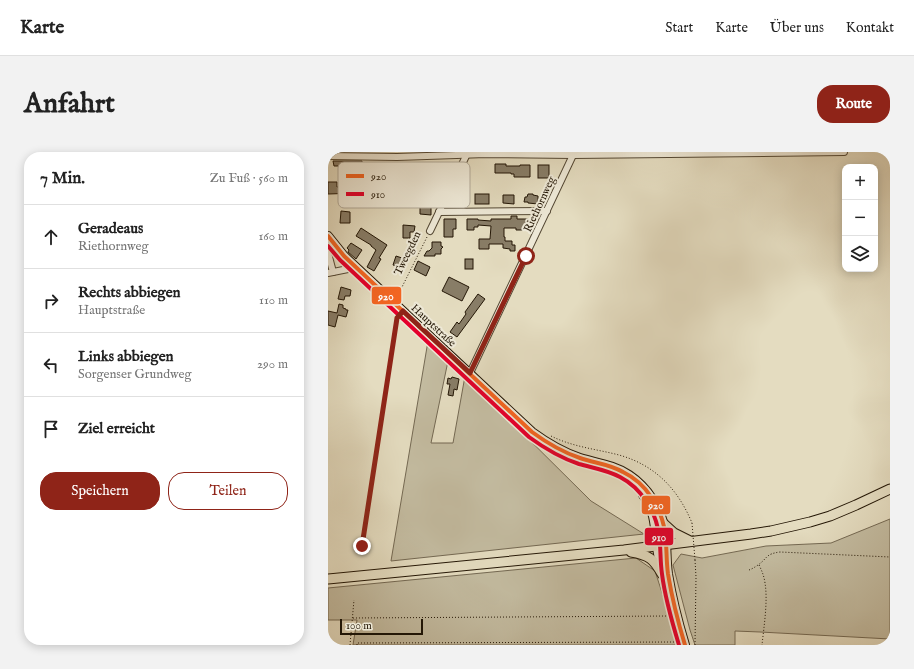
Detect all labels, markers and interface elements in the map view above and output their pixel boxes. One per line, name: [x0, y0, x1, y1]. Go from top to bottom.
text: Karte: [20, 16, 64, 40]
text: Start: [665, 19, 693, 37]
text: Karte: [715, 19, 748, 37]
text: Über uns: [770, 19, 824, 37]
text: Kontakt: [846, 19, 894, 37]
button: Route: [817, 85, 890, 123]
text: Anfahrt: [24, 87, 115, 122]
legend: [338, 162, 470, 208]
map controls: [842, 164, 878, 272]
button: +: [842, 164, 878, 200]
text: 7 Min.: [40, 168, 85, 189]
text: Zu Fuß · 560 m: [210, 170, 288, 187]
text: 920: [370, 170, 386, 184]
street label: Riethornweg: [521, 173, 559, 234]
text: 910: [370, 188, 385, 202]
button: −: [842, 200, 878, 236]
text: Geradeaus: [78, 219, 143, 238]
icon: ahead: [40, 226, 62, 248]
text: 160 m: [258, 228, 288, 245]
street label: Tweegden: [391, 229, 425, 278]
button: layers: [842, 236, 878, 272]
text: Riethornweg: [78, 238, 149, 255]
route start: [517, 247, 535, 265]
text: Rechts abbiegen: [78, 283, 181, 302]
line badge: 920: [371, 286, 402, 305]
icon: right: [40, 290, 62, 312]
text: 920: [377, 290, 394, 304]
text: 110 m: [259, 292, 288, 309]
street label: Hauptstraße: [408, 301, 459, 350]
text: Hauptstraße: [78, 302, 145, 319]
text: Links abbiegen: [78, 347, 174, 366]
icon: left: [40, 354, 62, 376]
text: 290 m: [257, 356, 288, 373]
text: Sorgenser Grundweg: [78, 366, 192, 383]
icon: arrive: [40, 418, 62, 440]
text: Ziel erreicht: [78, 419, 155, 438]
button: Speichern: [40, 472, 160, 510]
button: Teilen: [168, 472, 288, 510]
line badge: 920: [641, 495, 671, 515]
text: 920: [647, 499, 664, 513]
line badge: 910: [644, 527, 674, 546]
text: 910: [651, 531, 667, 545]
route end: [353, 537, 371, 555]
scale bar: [340, 617, 423, 636]
text: 100 m: [346, 619, 372, 633]

